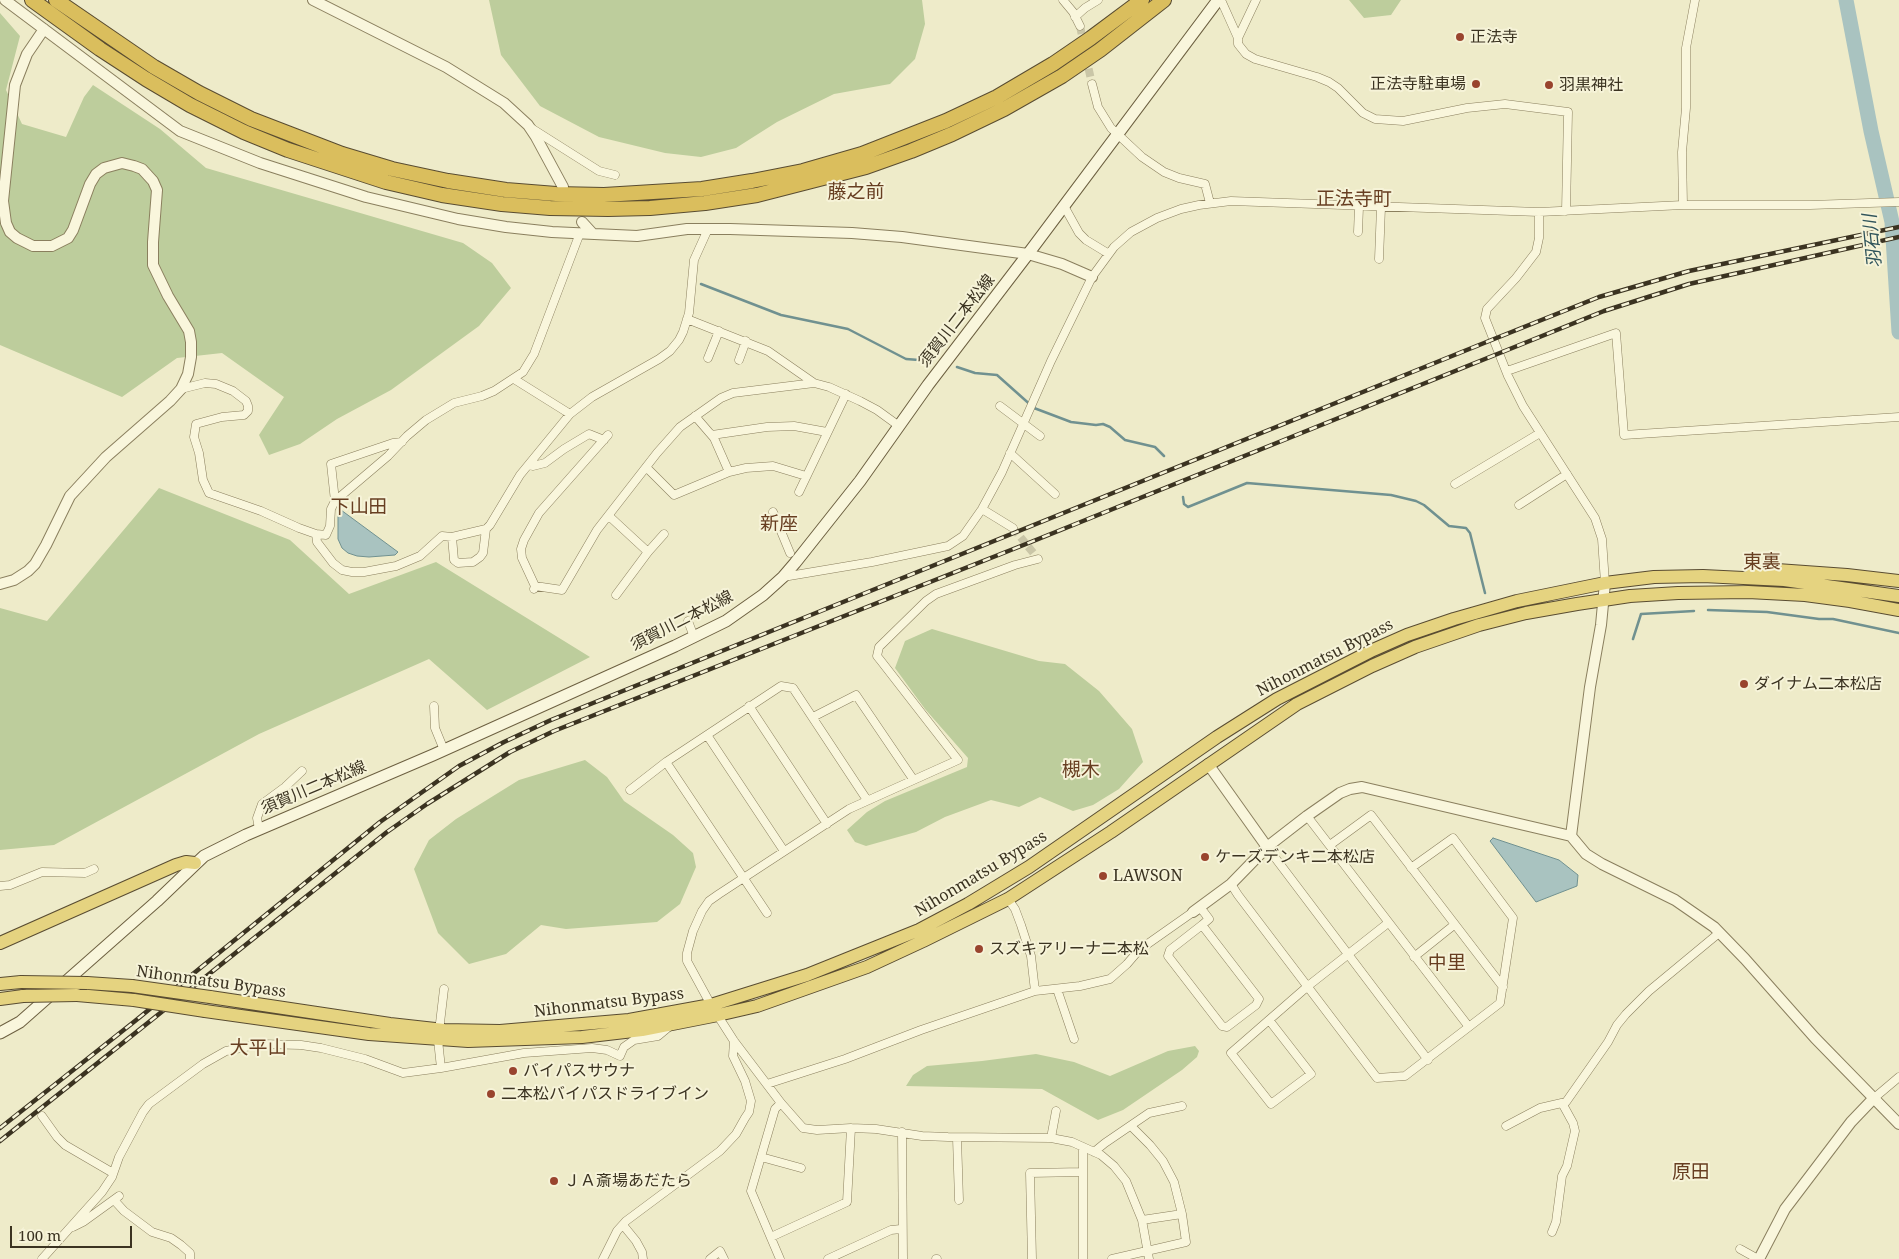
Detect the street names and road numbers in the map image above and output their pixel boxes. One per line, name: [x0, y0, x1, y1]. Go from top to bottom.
street label: 須賀川二本松線: [915, 271, 999, 371]
street label: 須賀川二本松線: [628, 587, 736, 655]
street label: Nihonmatsu Bypass: [1253, 615, 1397, 701]
street label: 須賀川二本松線: [259, 757, 369, 819]
street label: Nihonmatsu Bypass: [911, 827, 1051, 921]
street label: Nihonmatsu Bypass: [135, 962, 287, 1002]
street label: Nihonmatsu Bypass: [533, 984, 685, 1022]

